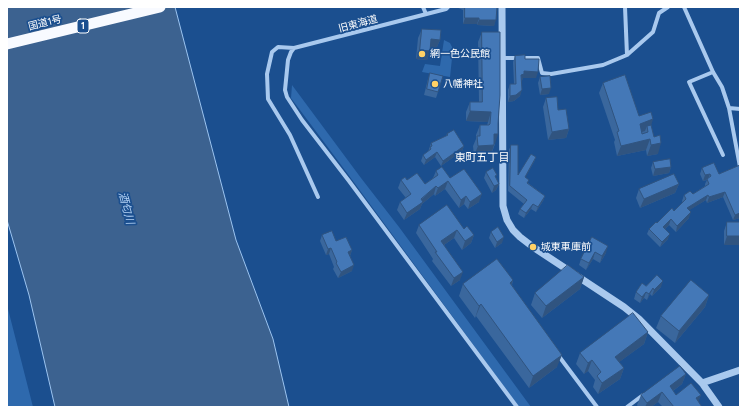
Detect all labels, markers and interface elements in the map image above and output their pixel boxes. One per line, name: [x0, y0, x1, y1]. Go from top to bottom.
street label: 国道1号: [27, 13, 63, 33]
street label: 旧東海道: [337, 13, 379, 35]
road number: 1: [77, 19, 89, 33]
place label: 網一色公民館: [430, 48, 490, 60]
marker: 網一色公民館: [417, 49, 427, 59]
place label: 八幡神社: [443, 78, 483, 90]
marker: 八幡神社: [430, 79, 440, 89]
district label: 東町五丁目: [455, 151, 509, 165]
water label: 酒匂川: [115, 190, 137, 226]
place label: 城東車庫前: [541, 241, 591, 253]
marker: 城東車庫前: [528, 242, 538, 252]

